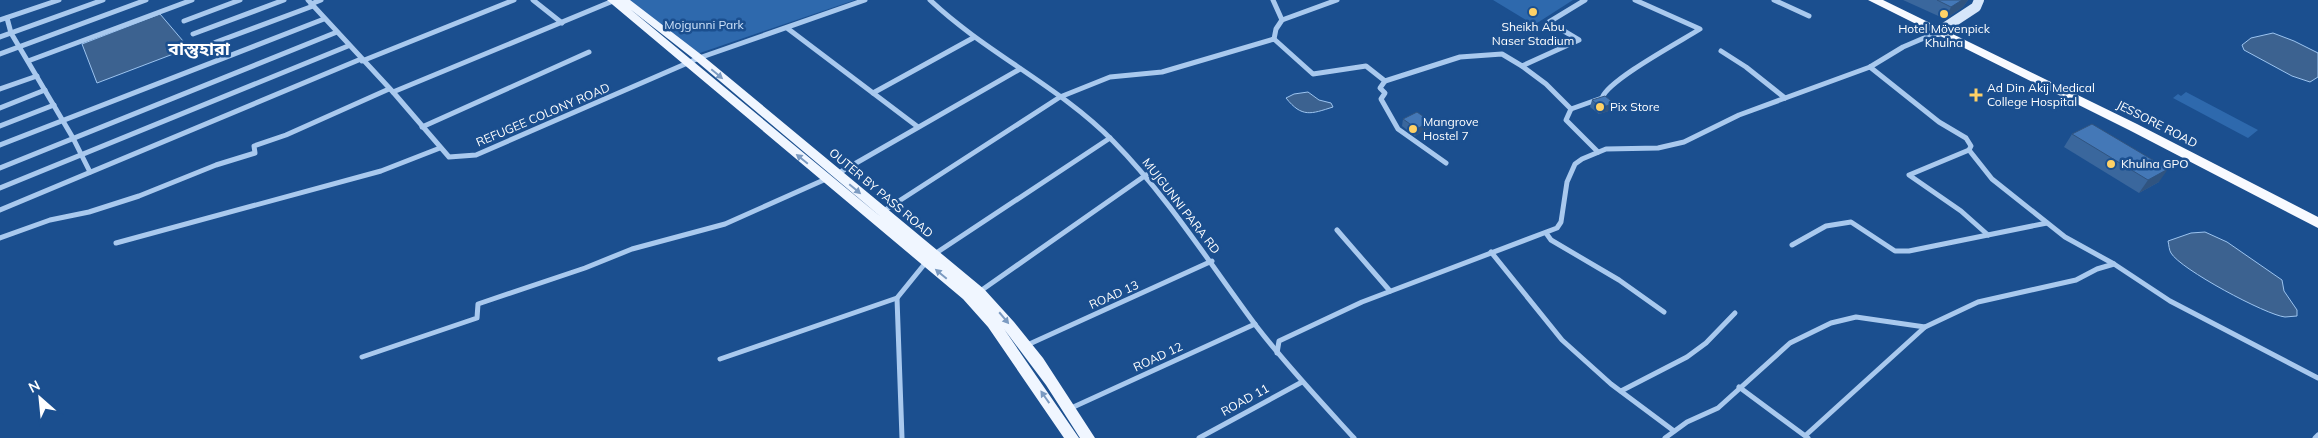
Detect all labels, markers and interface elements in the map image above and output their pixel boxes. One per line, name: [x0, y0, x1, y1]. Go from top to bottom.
marker: Sheikh Abu Naser Stadium: [1527, 6, 1539, 18]
marker: Hotel Mövenpick Khulna: [1938, 8, 1950, 20]
park label: Mojgunni Park: [664, 17, 745, 32]
place label: Sheikh Abu Naser Stadium: [1492, 19, 1574, 48]
place label: Hotel Mövenpick Khulna: [1898, 21, 1991, 50]
district label: বাস্তুহারা: [167, 37, 231, 60]
one-way arrow: [710, 68, 723, 79]
street label: REFUGEE COLONY ROAD: [474, 79, 612, 150]
place label: Ad Din Akij Medical College Hospital: [1987, 80, 2095, 109]
marker: Ad Din Akij Medical College Hospital: [1969, 88, 1983, 102]
street label: JESSORE ROAD: [2114, 97, 2200, 150]
place label: Pix Store: [1610, 99, 1659, 114]
marker: Pix Store: [1594, 101, 1606, 113]
place label: Mangrove Hostel 7: [1423, 114, 1479, 143]
marker: Mangrove Hostel 7: [1407, 123, 1419, 135]
street label: OUTER BY PASS ROAD: [826, 145, 936, 241]
one-way arrow: [796, 154, 809, 165]
street label: MUJGUNNI PARA RD: [1139, 155, 1224, 257]
place label: Khulna GPO: [2121, 156, 2189, 171]
marker: Khulna GPO: [2105, 158, 2117, 170]
one-way arrow: [848, 184, 861, 195]
one-way arrow: [935, 269, 947, 280]
street label: ROAD 13: [1087, 277, 1141, 312]
one-way arrow: [998, 312, 1010, 324]
street label: ROAD 12: [1131, 339, 1185, 374]
north arrow: [15, 373, 65, 423]
text: N: [25, 376, 43, 397]
street label: ROAD 11: [1218, 380, 1271, 419]
one-way arrow: [1040, 391, 1050, 404]

